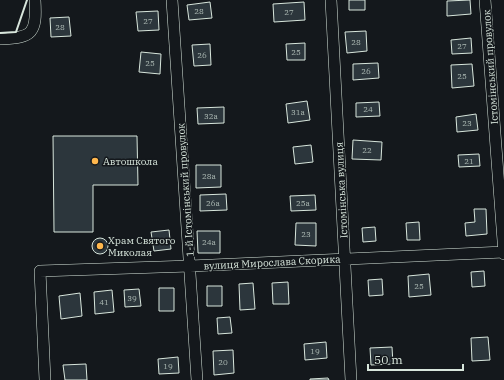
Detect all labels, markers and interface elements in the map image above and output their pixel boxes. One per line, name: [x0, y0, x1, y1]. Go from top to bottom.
house number: 28: [194, 6, 204, 16]
house number: 27: [284, 7, 294, 17]
street label: Істомінський провулок: [480, 9, 501, 125]
house number: 27: [143, 16, 153, 26]
house number: 28: [55, 22, 65, 32]
house number: 28: [351, 37, 361, 47]
house number: 27: [457, 41, 467, 51]
house number: 25: [291, 47, 301, 57]
house number: 26: [197, 50, 207, 60]
house number: 25: [145, 58, 155, 68]
house number: 26: [361, 66, 371, 76]
house number: 25: [457, 71, 467, 81]
house number: 24: [363, 104, 373, 114]
house number: 31а: [291, 107, 306, 117]
house number: 32а: [204, 111, 219, 121]
house number: 23: [462, 118, 472, 128]
street label: 1-й Істомінський провулок: [174, 123, 197, 257]
street label: Істомінська вулиця: [332, 141, 351, 238]
house number: 22: [362, 145, 372, 155]
place label: Автошкола: [103, 155, 158, 168]
marker: Автошкола: [90, 156, 100, 166]
house number: 21: [464, 156, 474, 166]
house number: 28а: [202, 171, 217, 181]
house number: 26а: [206, 198, 221, 208]
house number: 25а: [296, 198, 311, 208]
house number: 23: [301, 229, 311, 239]
place label: Храм Святого Миколая: [108, 234, 176, 259]
house number: 24а: [202, 237, 217, 247]
marker: Храм Святого Миколая: [95, 241, 105, 251]
street label: вулиця Мирослава Скорика: [203, 252, 341, 273]
house number: 25: [414, 281, 424, 291]
house number: 39: [127, 293, 137, 303]
house number: 41: [99, 297, 109, 307]
house number: 19: [310, 346, 320, 356]
scale bar: [368, 346, 463, 372]
text: 50 m: [374, 352, 403, 367]
house number: 20: [218, 357, 228, 367]
house number: 19: [163, 361, 173, 371]

